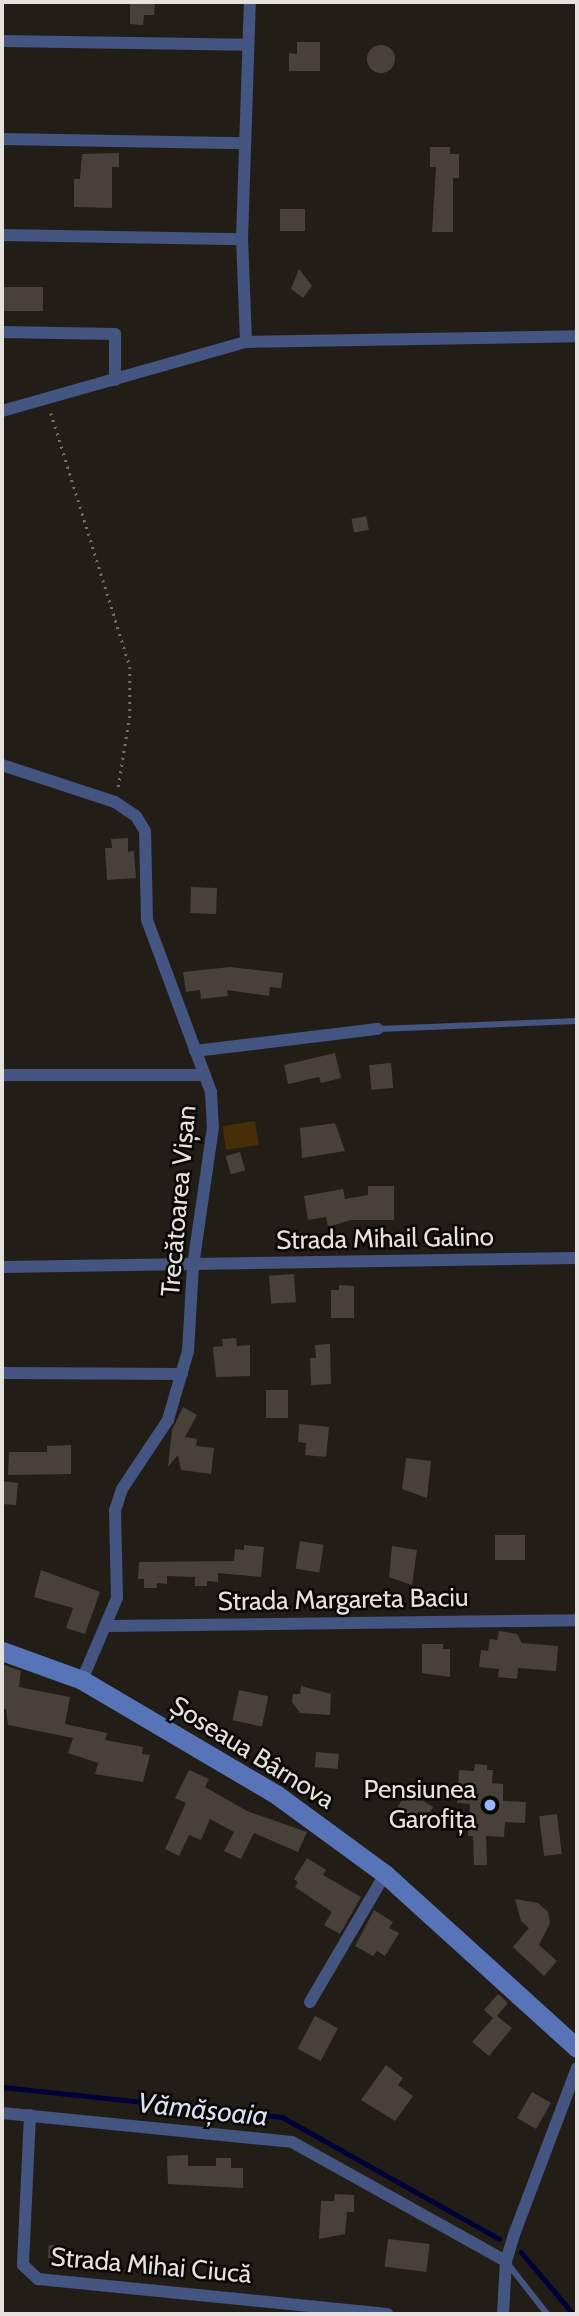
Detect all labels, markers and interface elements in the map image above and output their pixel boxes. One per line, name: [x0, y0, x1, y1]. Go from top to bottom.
street label: Trecătoarea Vișan: [155, 1104, 203, 1298]
street label: Strada Mihail Galino: [276, 1222, 494, 1256]
street label: Strada Margareta Baciu: [217, 1582, 469, 1618]
street label: Șoseaua Bârnova: [164, 1690, 340, 1816]
place label: Pensiunea Garofița: [363, 1774, 476, 1836]
marker: Pensiunea Garofița: [482, 1797, 498, 1813]
water label: Vămășoaia: [136, 2085, 270, 2133]
street label: Strada Mihai Ciucă: [49, 2242, 253, 2290]

